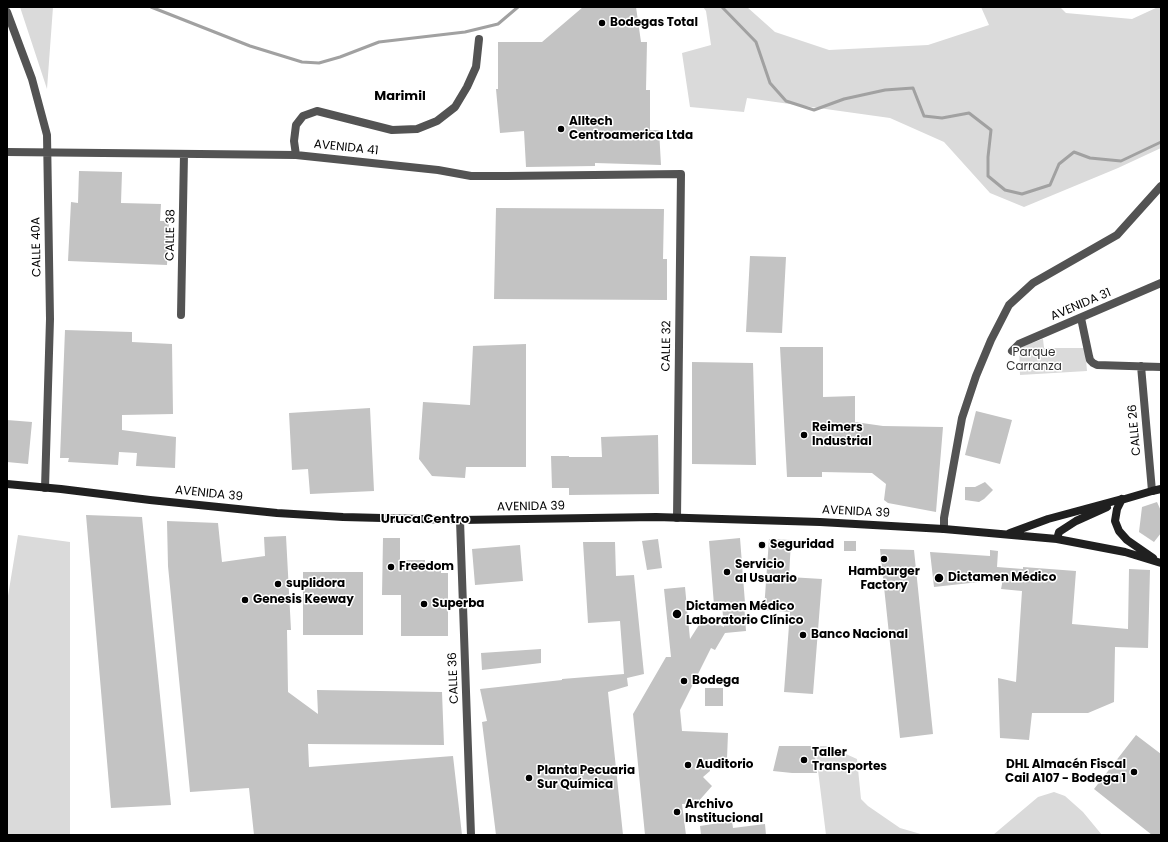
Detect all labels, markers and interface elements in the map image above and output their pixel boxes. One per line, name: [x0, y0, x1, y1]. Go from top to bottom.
place label: Bodegas Total: [610, 16, 698, 30]
marker: Bodegas Total: [597, 18, 607, 28]
district label: Marimil: [374, 89, 426, 105]
place label: Alltech Centroamerica Ltda: [569, 115, 693, 143]
marker: Alltech Centroamerica Ltda: [556, 124, 566, 134]
street label: AVENIDA 41: [313, 137, 379, 159]
street label: CALLE 38: [163, 209, 179, 261]
street label: CALLE 40A: [29, 217, 45, 277]
street label: AVENIDA 31: [1049, 286, 1113, 324]
street label: CALLE 32: [659, 320, 675, 372]
park label: Parque Carranza: [1006, 346, 1062, 374]
street label: CALLE 26: [1126, 404, 1144, 456]
place label: Reimers Industrial: [812, 421, 872, 449]
marker: Reimers Industrial: [799, 430, 809, 440]
street label: AVENIDA 39: [174, 483, 244, 505]
street label: AVENIDA 39: [497, 499, 565, 515]
street label: AVENIDA 39: [822, 503, 890, 521]
district label: Uruca Centro: [381, 512, 469, 528]
place label: Seguridad: [770, 538, 834, 552]
marker: Seguridad: [757, 540, 767, 550]
marker: Hamburger Factory: [879, 554, 889, 564]
place label: Servicio al Usuario: [735, 558, 797, 586]
place label: Freedom: [399, 560, 454, 574]
marker: Freedom: [386, 562, 396, 572]
place label: Hamburger Factory: [848, 565, 920, 593]
marker: Servicio al Usuario: [722, 567, 732, 577]
place label: Dictamen Médico: [948, 571, 1056, 585]
marker: Dictamen Médico: [933, 572, 945, 584]
place label: suplidora: [286, 577, 345, 591]
marker: suplidora: [273, 579, 283, 589]
place label: Genesis Keeway: [253, 593, 354, 607]
marker: Genesis Keeway: [240, 595, 250, 605]
place label: Superba: [432, 597, 484, 611]
marker: Superba: [419, 599, 429, 609]
place label: Dictamen Médico Laboratorio Clínico: [686, 600, 803, 628]
marker: Dictamen Médico Laboratorio Clínico: [671, 608, 683, 620]
place label: Banco Nacional: [811, 628, 908, 642]
marker: Banco Nacional: [798, 630, 808, 640]
street label: CALLE 36: [446, 652, 462, 704]
place label: Bodega: [692, 674, 739, 688]
marker: Bodega: [679, 676, 689, 686]
place label: Taller Transportes: [812, 746, 887, 774]
marker: Taller Transportes: [799, 755, 809, 765]
place label: Auditorio: [696, 758, 753, 772]
place label: DHL Almacén Fiscal Cail A107 - Bodega 1: [1005, 758, 1126, 786]
marker: Auditorio: [683, 760, 693, 770]
place label: Planta Pecuaria Sur Química: [537, 764, 635, 792]
marker: DHL Almacén Fiscal Cail A107 - Bodega 1: [1129, 767, 1139, 777]
marker: Planta Pecuaria Sur Química: [524, 773, 534, 783]
place label: Archivo Institucional: [685, 798, 763, 826]
marker: Archivo Institucional: [672, 807, 682, 817]

